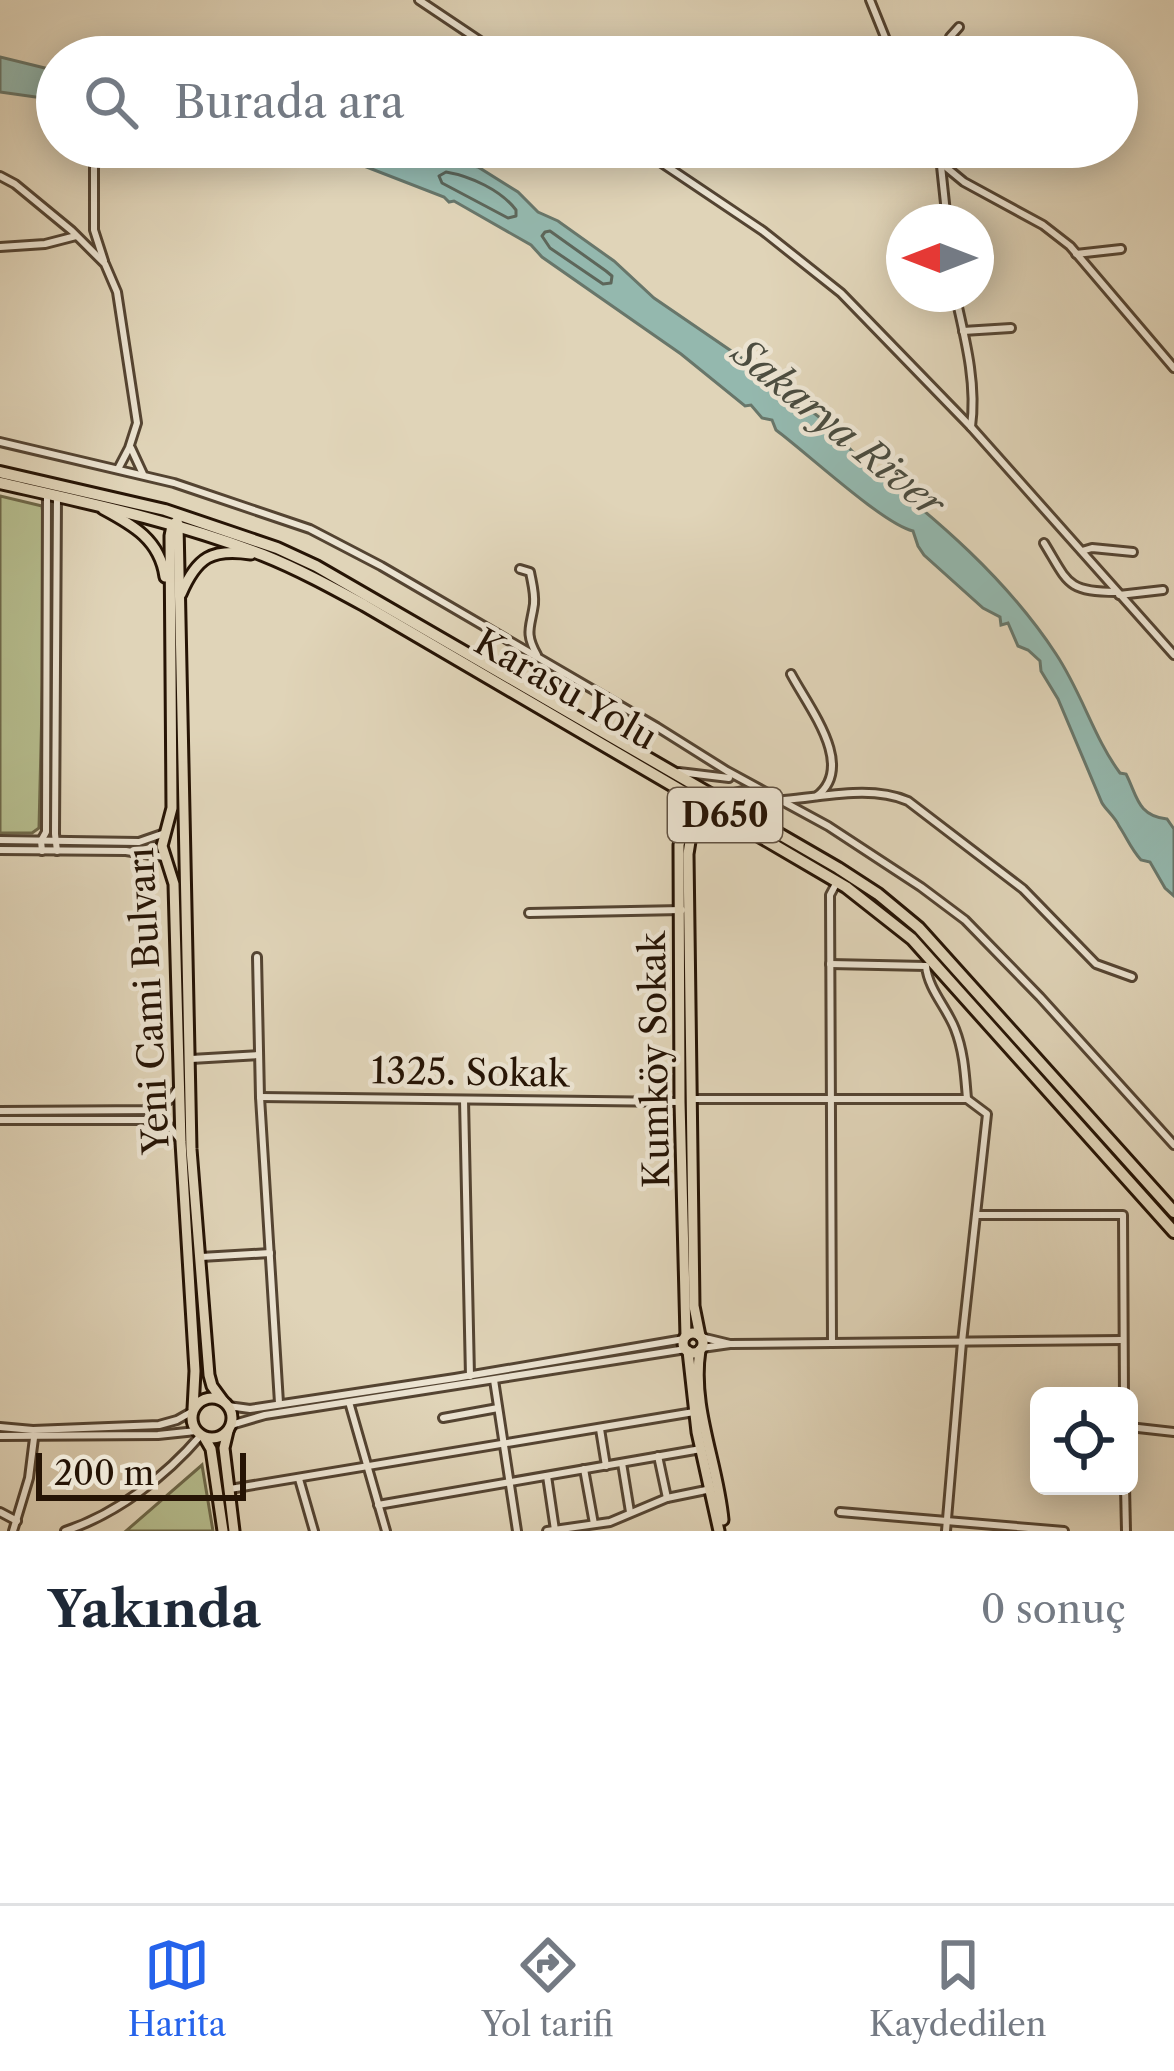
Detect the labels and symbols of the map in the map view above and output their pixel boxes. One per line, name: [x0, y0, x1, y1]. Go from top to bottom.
north arrow: [886, 204, 994, 312]
water label: Sakarya River: [722, 327, 956, 529]
street label: Karasu Yolu: [467, 619, 665, 759]
road number: D650: [668, 788, 782, 842]
street label: Yeni Cami Bulvarı: [118, 847, 178, 1156]
street label: Kumköy Sokak: [630, 929, 678, 1188]
street label: 1325. Sokak: [371, 1048, 571, 1096]
scale bar: [36, 1447, 246, 1500]

